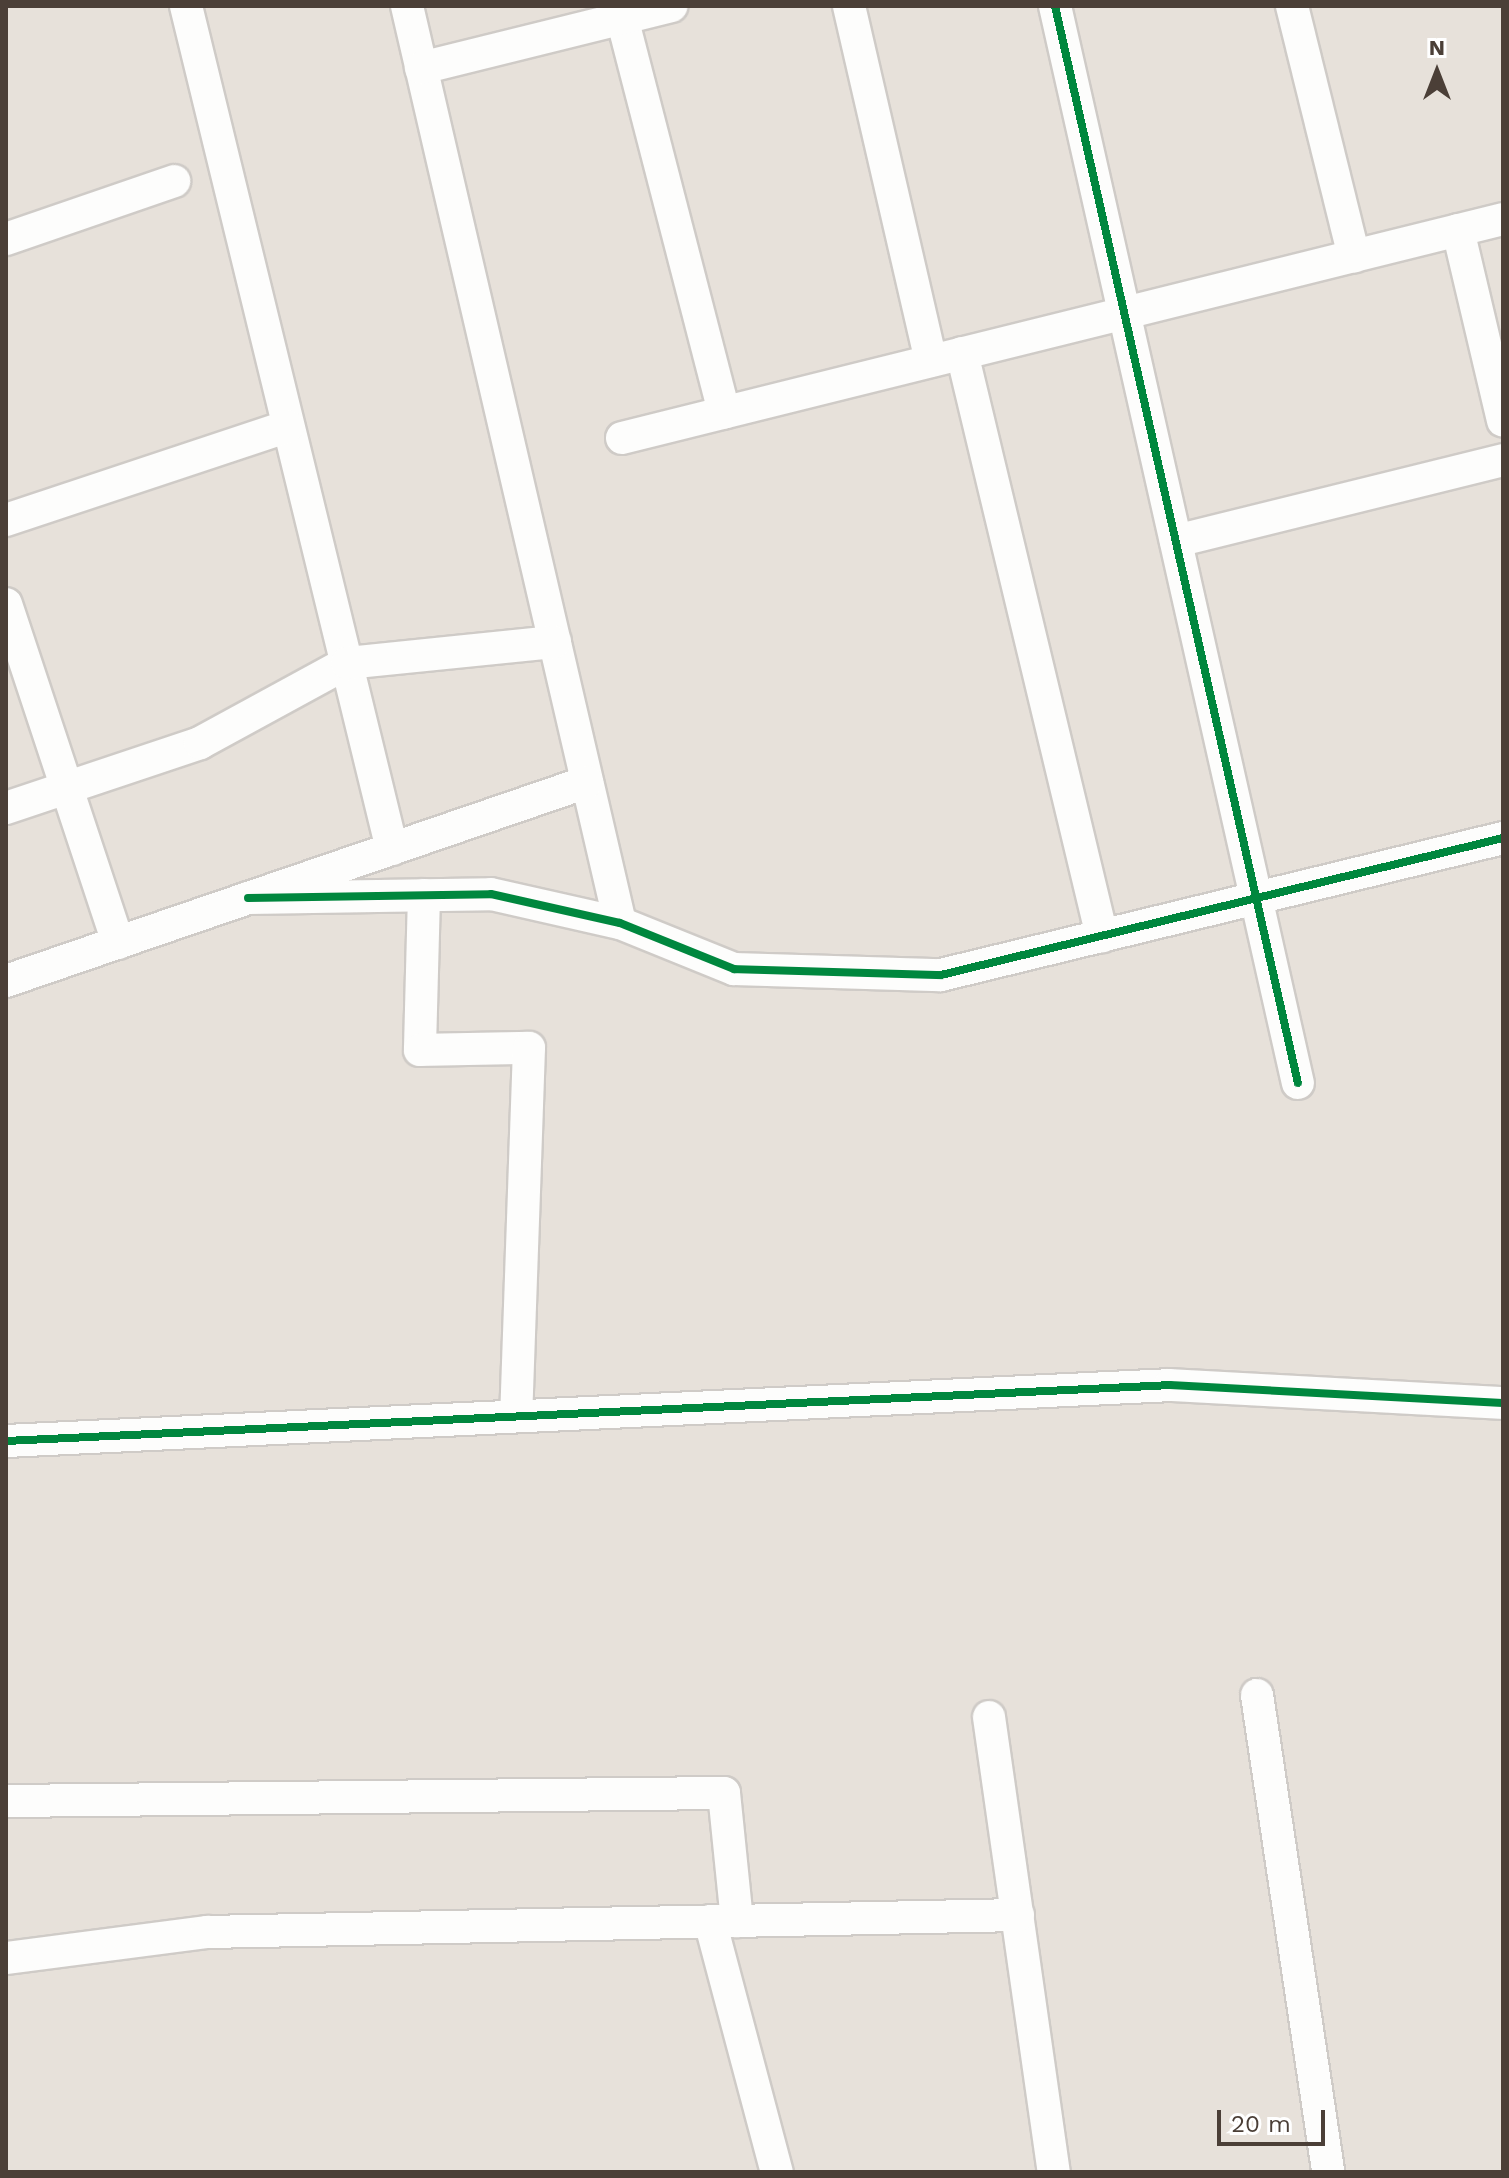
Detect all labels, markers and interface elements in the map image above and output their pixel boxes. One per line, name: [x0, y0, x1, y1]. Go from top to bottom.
north arrow: [1397, 32, 1477, 112]
text: N: [1429, 35, 1445, 60]
scale bar: [1221, 2094, 1329, 2144]
text: 20 m: [1231, 2110, 1291, 2138]

